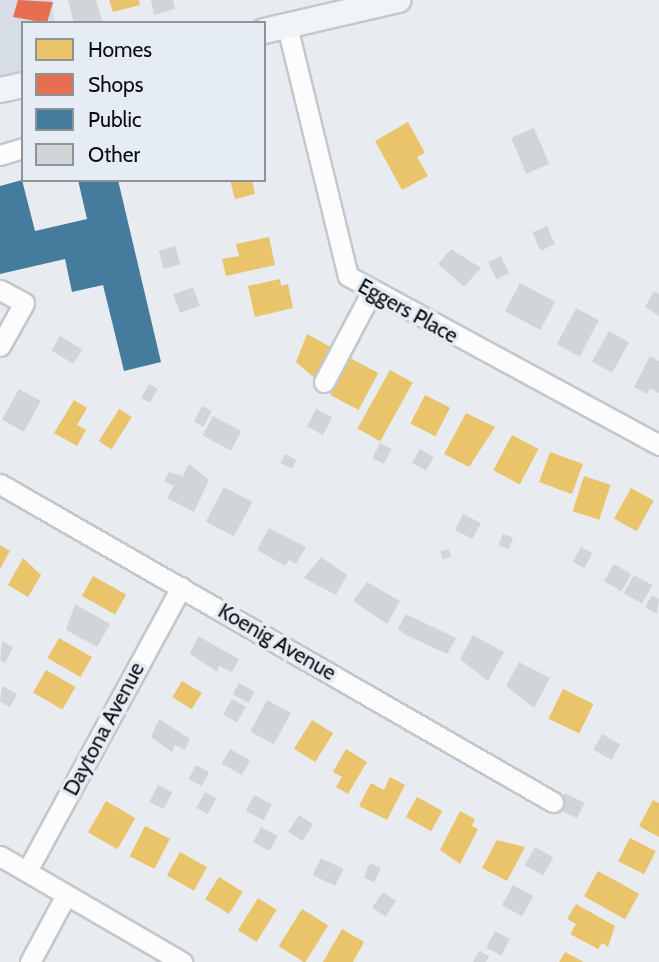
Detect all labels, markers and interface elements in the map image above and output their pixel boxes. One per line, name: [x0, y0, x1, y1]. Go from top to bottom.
legend: [21, 21, 266, 182]
text: Homes: [88, 37, 152, 62]
text: Shops: [88, 72, 143, 97]
text: Public: [88, 107, 142, 132]
text: Other: [88, 142, 140, 167]
street label: Eggers Place: [354, 273, 462, 349]
street label: Koenig Avenue: [214, 598, 340, 686]
street label: Daytona Avenue: [58, 658, 150, 800]

